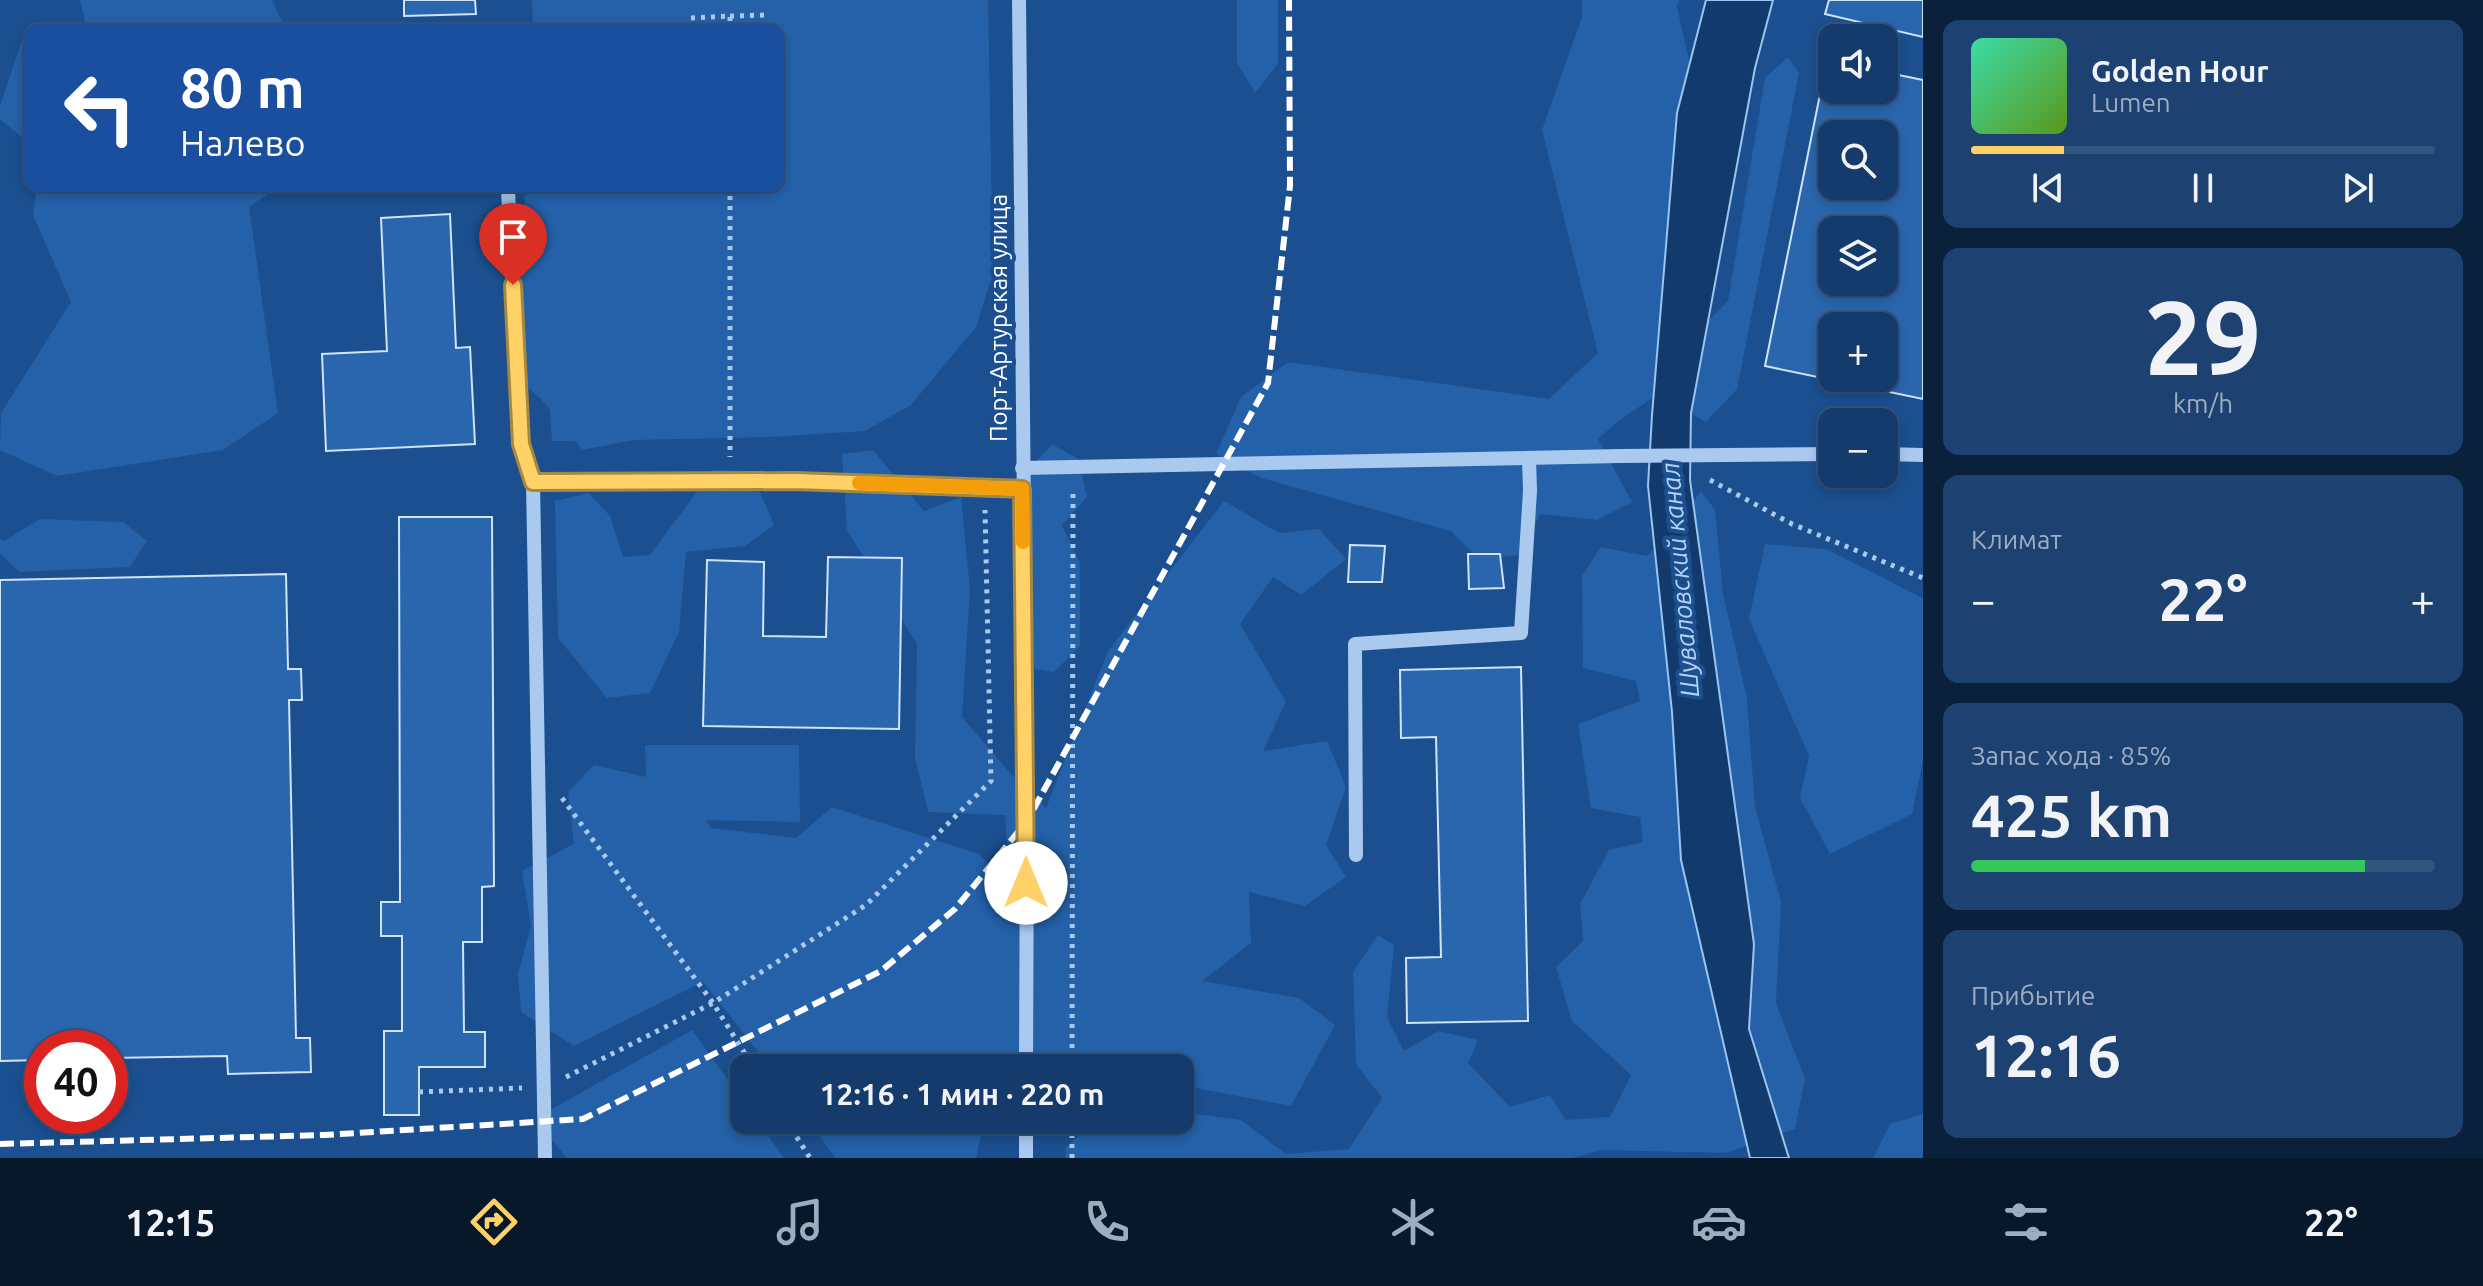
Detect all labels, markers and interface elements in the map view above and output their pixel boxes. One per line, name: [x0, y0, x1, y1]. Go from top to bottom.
map controls: [1818, 24, 1898, 488]
button: sound: [1818, 24, 1898, 104]
text: Golden Hour: [2091, 54, 2269, 88]
icon: left: [48, 56, 152, 160]
text: 80 m: [180, 56, 305, 119]
text: Lumen: [2091, 88, 2171, 117]
button: search: [1818, 120, 1898, 200]
text: Налево: [180, 122, 305, 163]
icon: previous: [2026, 166, 2070, 210]
icon: pause: [2181, 166, 2225, 210]
icon: next: [2336, 166, 2380, 210]
street label: Порт-Артурская улица: [985, 194, 1012, 442]
pin: [479, 203, 547, 285]
icon: arrive: [491, 215, 535, 259]
button: layers: [1818, 216, 1898, 296]
text: 29: [2144, 278, 2262, 395]
button: +: [1818, 312, 1898, 392]
text: km/h: [2173, 389, 2233, 418]
button: −: [1818, 408, 1898, 488]
water label: Шуваловский канал: [1655, 461, 1704, 699]
text: Климат: [1971, 525, 2062, 554]
text: 22°: [2159, 565, 2247, 632]
text: −: [1971, 575, 1996, 624]
text: +: [2410, 575, 2435, 624]
text: Запас хода · 85%: [1971, 741, 2171, 770]
text: 425 km: [1971, 781, 2172, 848]
position arrow: [984, 841, 1068, 925]
text: Прибытие: [1971, 981, 2095, 1010]
text: 12:16: [1971, 1021, 2121, 1088]
speed limit sign: 40: [24, 1030, 128, 1134]
text: 12:16 · 1 мин · 220 m: [820, 1077, 1104, 1111]
icon: directions: [466, 1194, 522, 1250]
icon: music: [772, 1194, 828, 1250]
icon: phone: [1079, 1194, 1135, 1250]
icon: climate: [1385, 1194, 1441, 1250]
icon: car: [1691, 1194, 1747, 1250]
icon: filters: [1998, 1194, 2054, 1250]
text: 12:15: [125, 1202, 215, 1243]
text: 22°: [2304, 1202, 2358, 1243]

